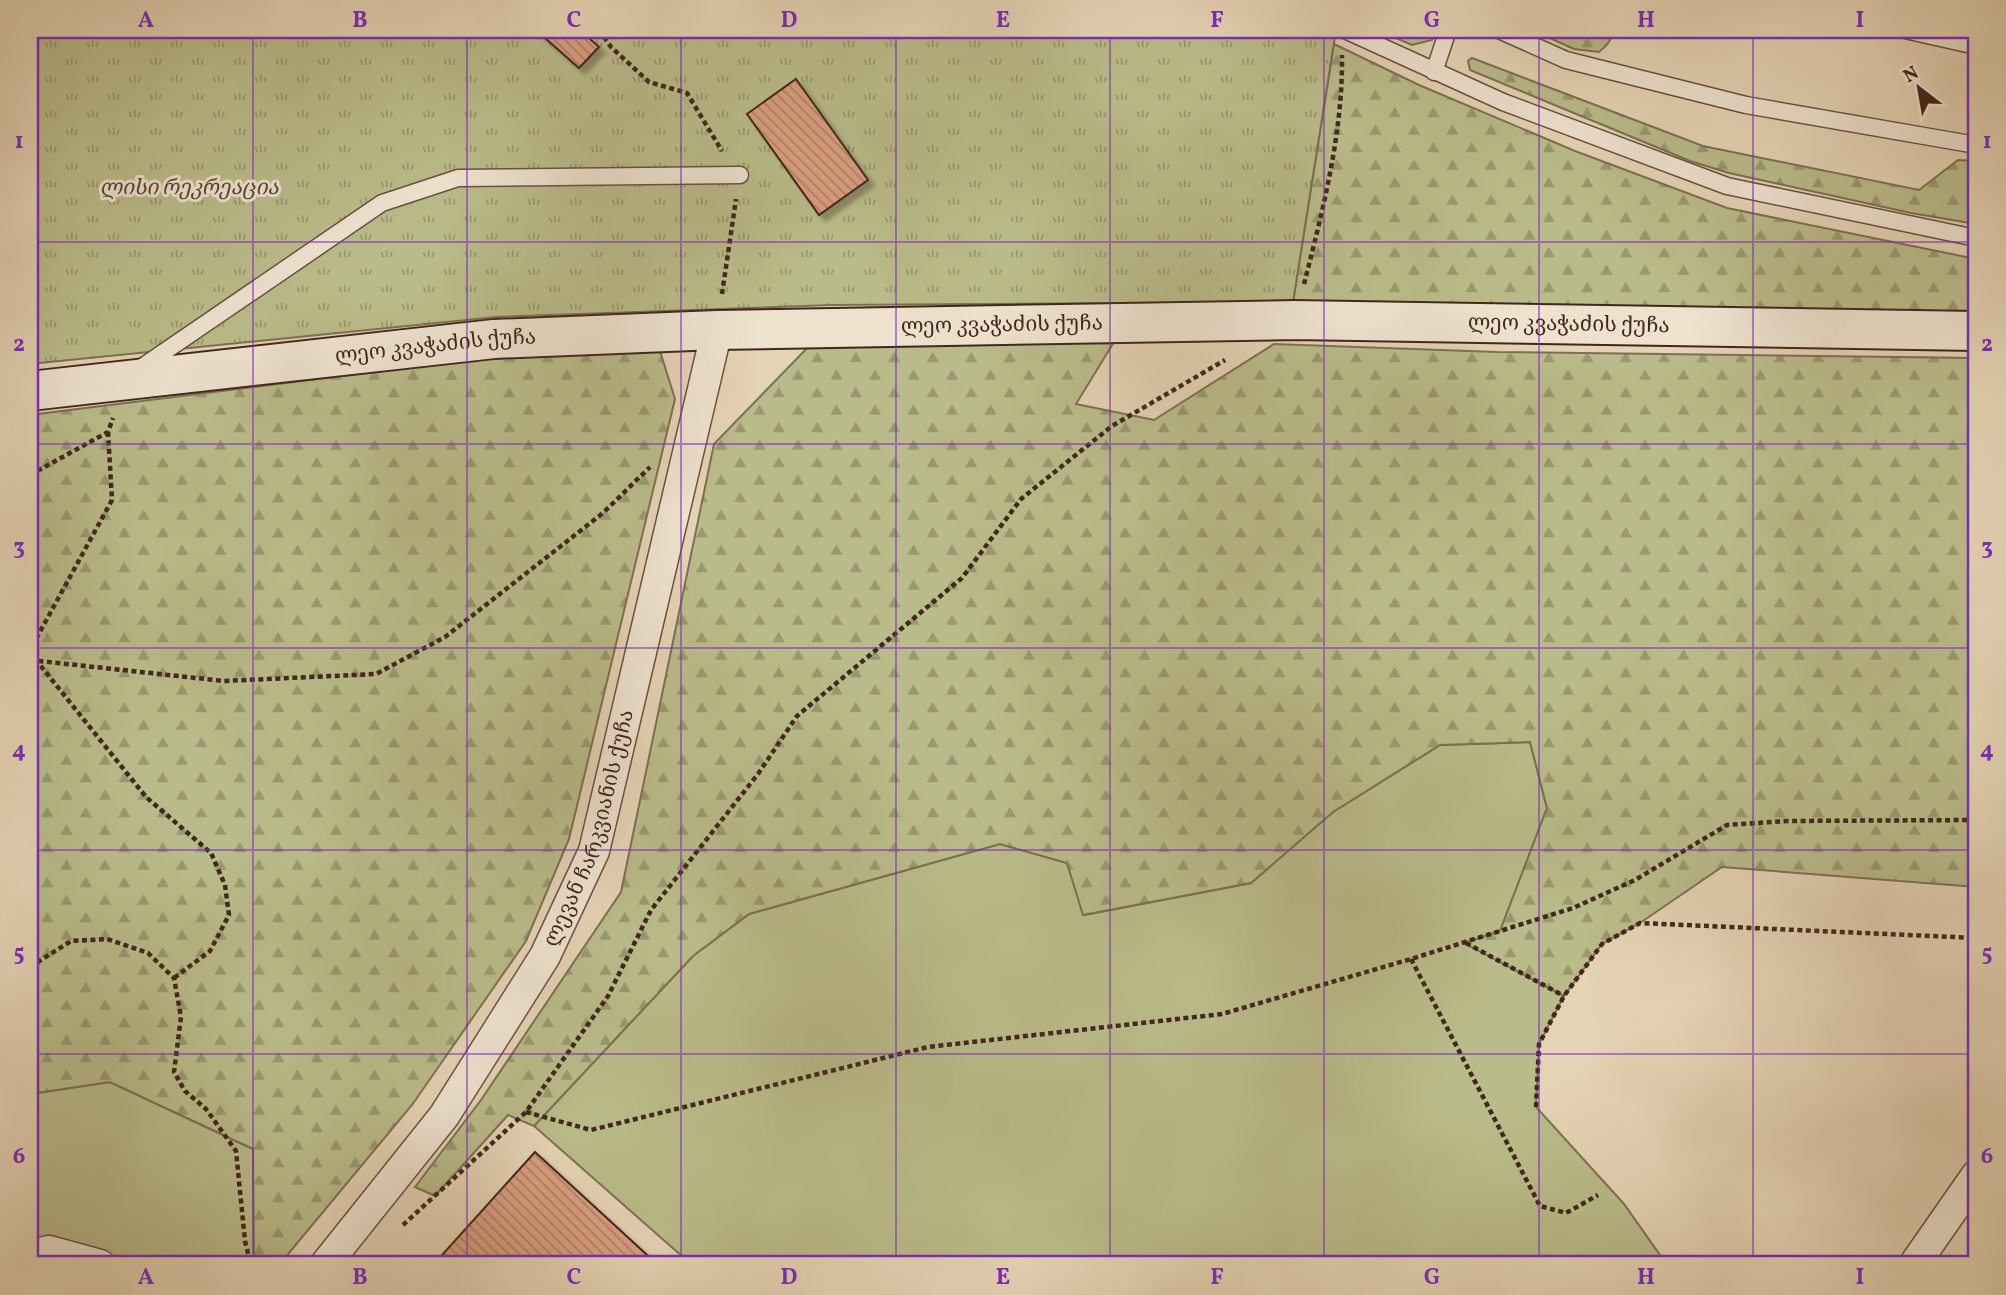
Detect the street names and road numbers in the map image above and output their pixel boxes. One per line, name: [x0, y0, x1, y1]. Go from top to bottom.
street label: ლეო კვაჭაძის ქუჩა: [1468, 308, 1670, 341]
street label: ლეო კვაჭაძის ქუჩა: [901, 309, 1103, 341]
street label: ლეო კვაჭაძის ქუჩა: [333, 323, 537, 371]
street label: ლევან ჩარკვიანის ქუჩა: [537, 707, 641, 952]

